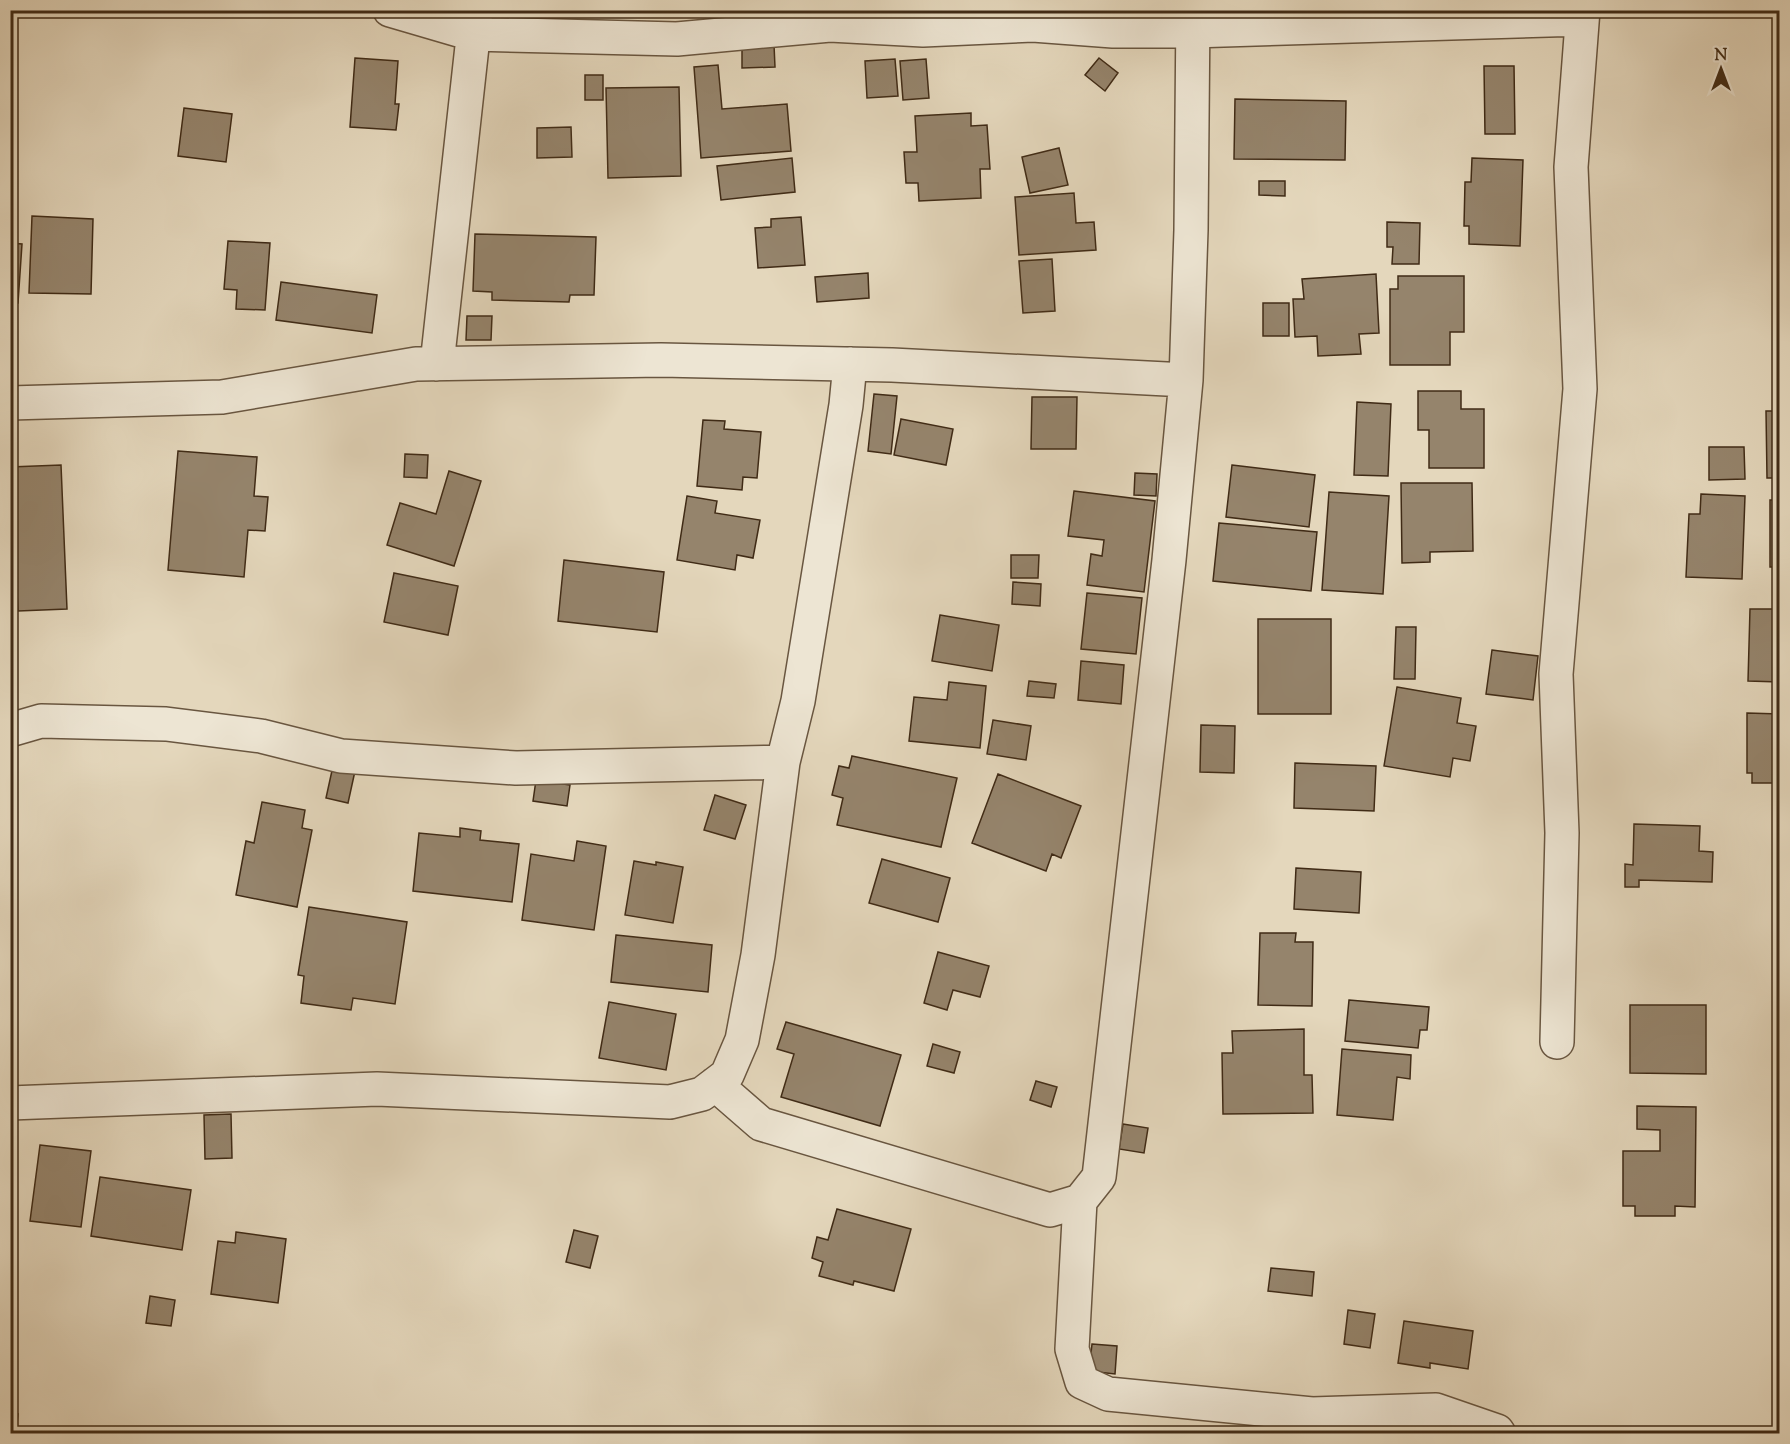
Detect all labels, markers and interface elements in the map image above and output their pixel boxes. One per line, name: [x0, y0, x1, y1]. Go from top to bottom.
north arrow: [1691, 39, 1751, 99]
text: N: [1715, 45, 1728, 68]

